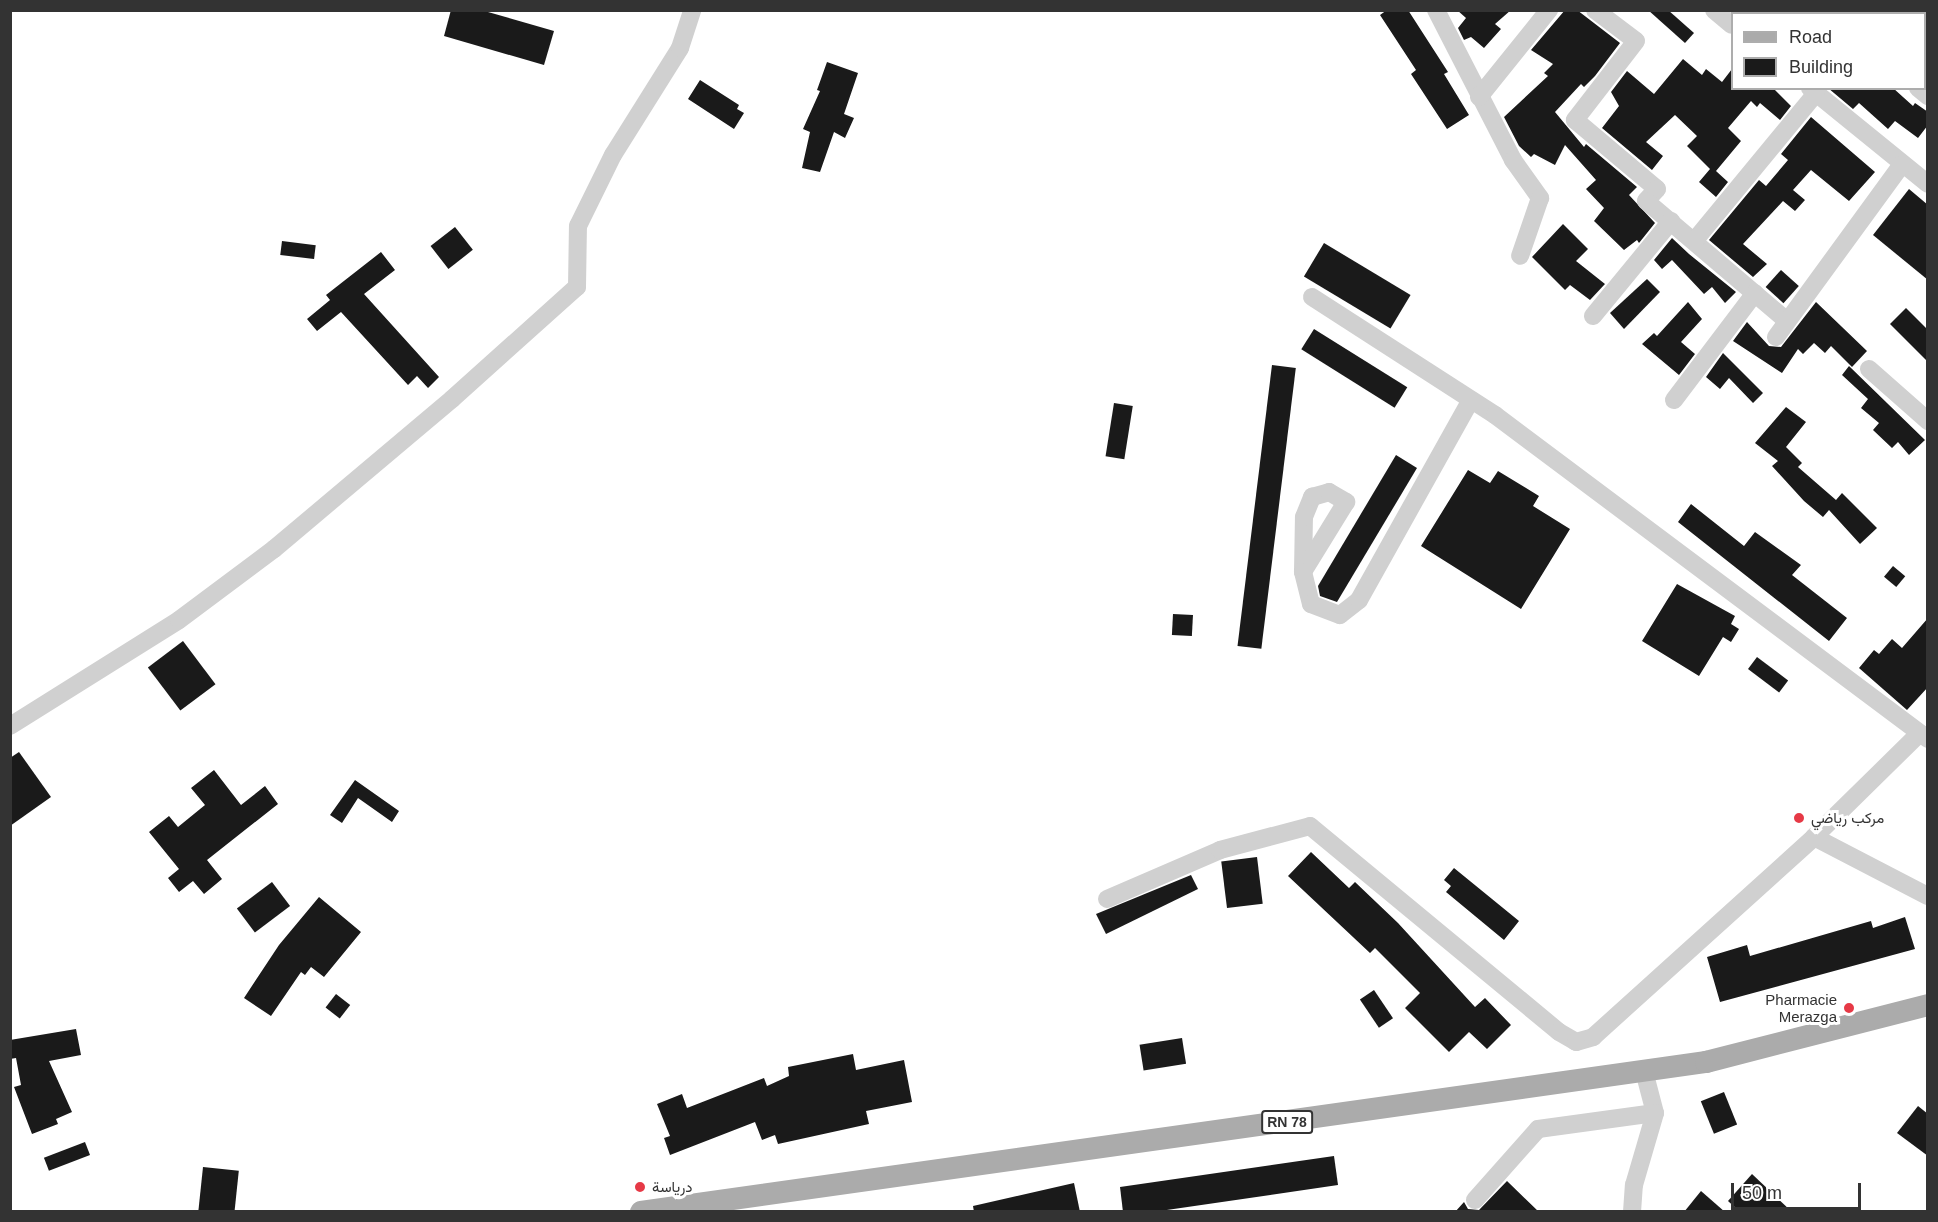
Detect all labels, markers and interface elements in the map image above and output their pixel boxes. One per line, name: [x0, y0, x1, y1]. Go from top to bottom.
legend: [1731, 12, 1926, 90]
text: Road: [1789, 27, 1832, 47]
text: Building: [1789, 57, 1853, 77]
place label: مركب رياضي: [1811, 809, 1884, 827]
marker: مركب رياضي: [1792, 811, 1806, 825]
place label: Pharmacie Merazga: [1765, 990, 1837, 1025]
marker: Pharmacie Merazga: [1842, 1001, 1856, 1015]
road number: RN 78: [1260, 1111, 1314, 1133]
scale bar: [1734, 1171, 1864, 1209]
place label: درياسة: [652, 1178, 693, 1196]
marker: درياسة: [633, 1180, 647, 1194]
text: 50 m: [1742, 1183, 1782, 1203]

